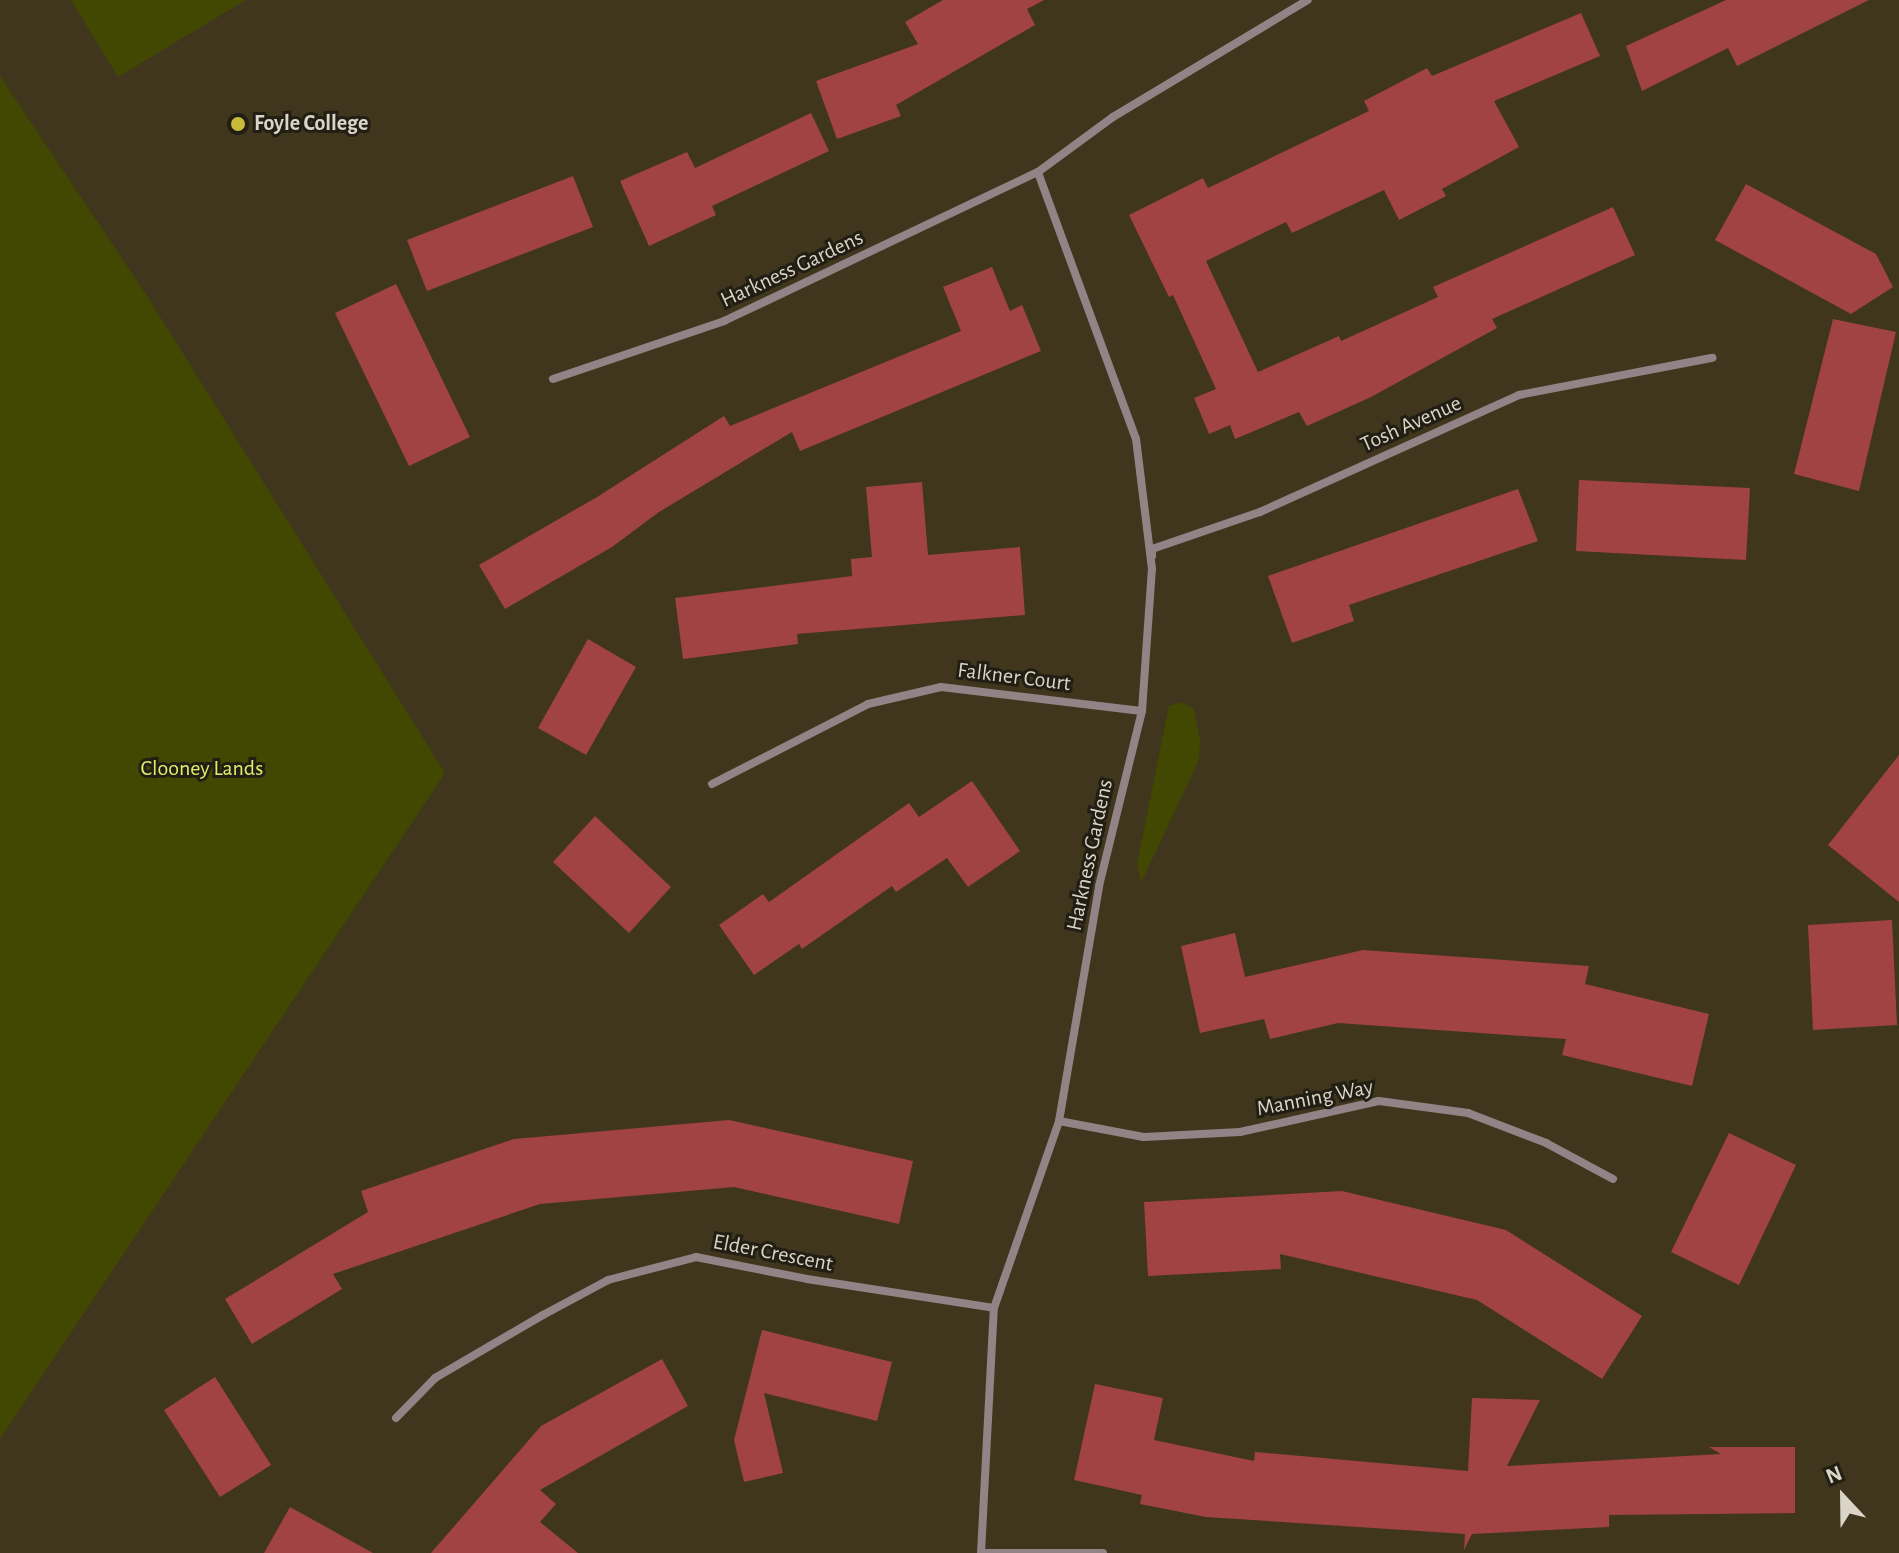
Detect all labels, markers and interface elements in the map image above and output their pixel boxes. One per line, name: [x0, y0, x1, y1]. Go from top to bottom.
place label: Foyle College: [254, 111, 368, 137]
marker: Foyle College: [229, 115, 247, 133]
street label: Harkness Gardens: [717, 224, 867, 314]
street label: Tosh Avenue: [1357, 390, 1465, 458]
street label: Falkner Court: [956, 657, 1072, 697]
park label: Clooney Lands: [141, 756, 263, 782]
street label: Harkness Gardens: [1061, 777, 1119, 933]
street label: Manning Way: [1254, 1074, 1376, 1122]
street label: Elder Crescent: [711, 1228, 835, 1278]
north arrow: [1803, 1457, 1883, 1537]
text: N: [1823, 1462, 1845, 1488]

